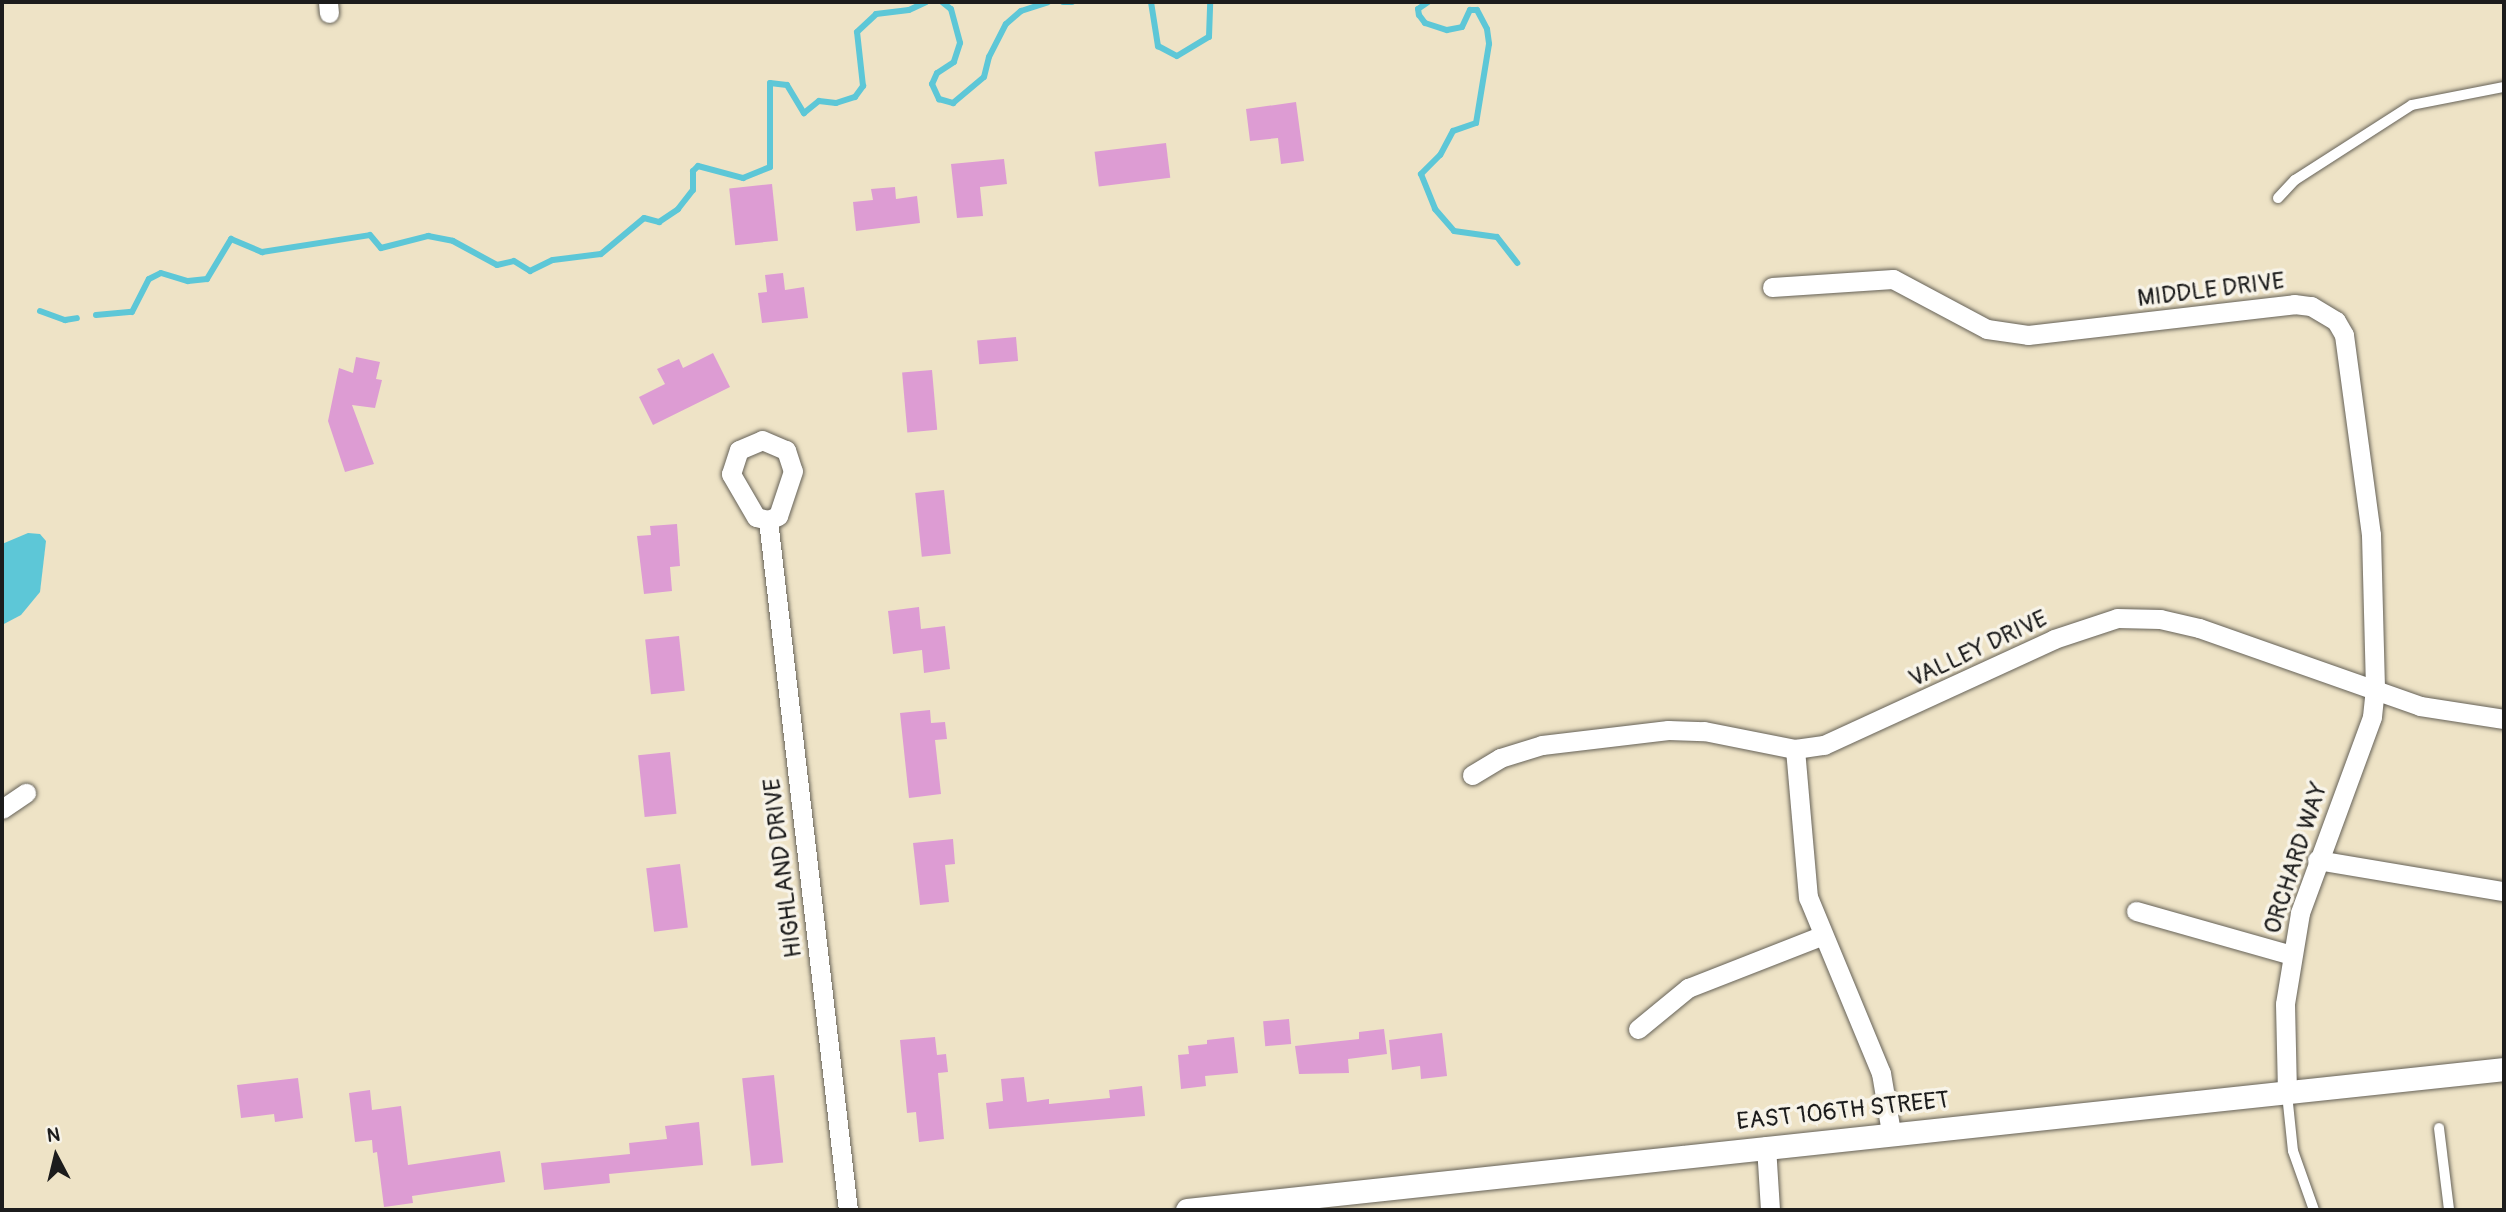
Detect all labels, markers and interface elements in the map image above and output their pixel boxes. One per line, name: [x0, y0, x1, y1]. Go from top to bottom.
street label: MIDDLE DRIVE: [2136, 267, 2286, 313]
street label: VALLEY DRIVE: [1904, 604, 2052, 694]
street label: HIGHLAND DRIVE: [758, 777, 808, 959]
street label: ORCHARD WAY: [2258, 779, 2334, 937]
street label: EAST 106TH STREET: [1735, 1086, 1951, 1136]
north arrow: [21, 1121, 91, 1191]
text: N: [46, 1122, 61, 1148]

